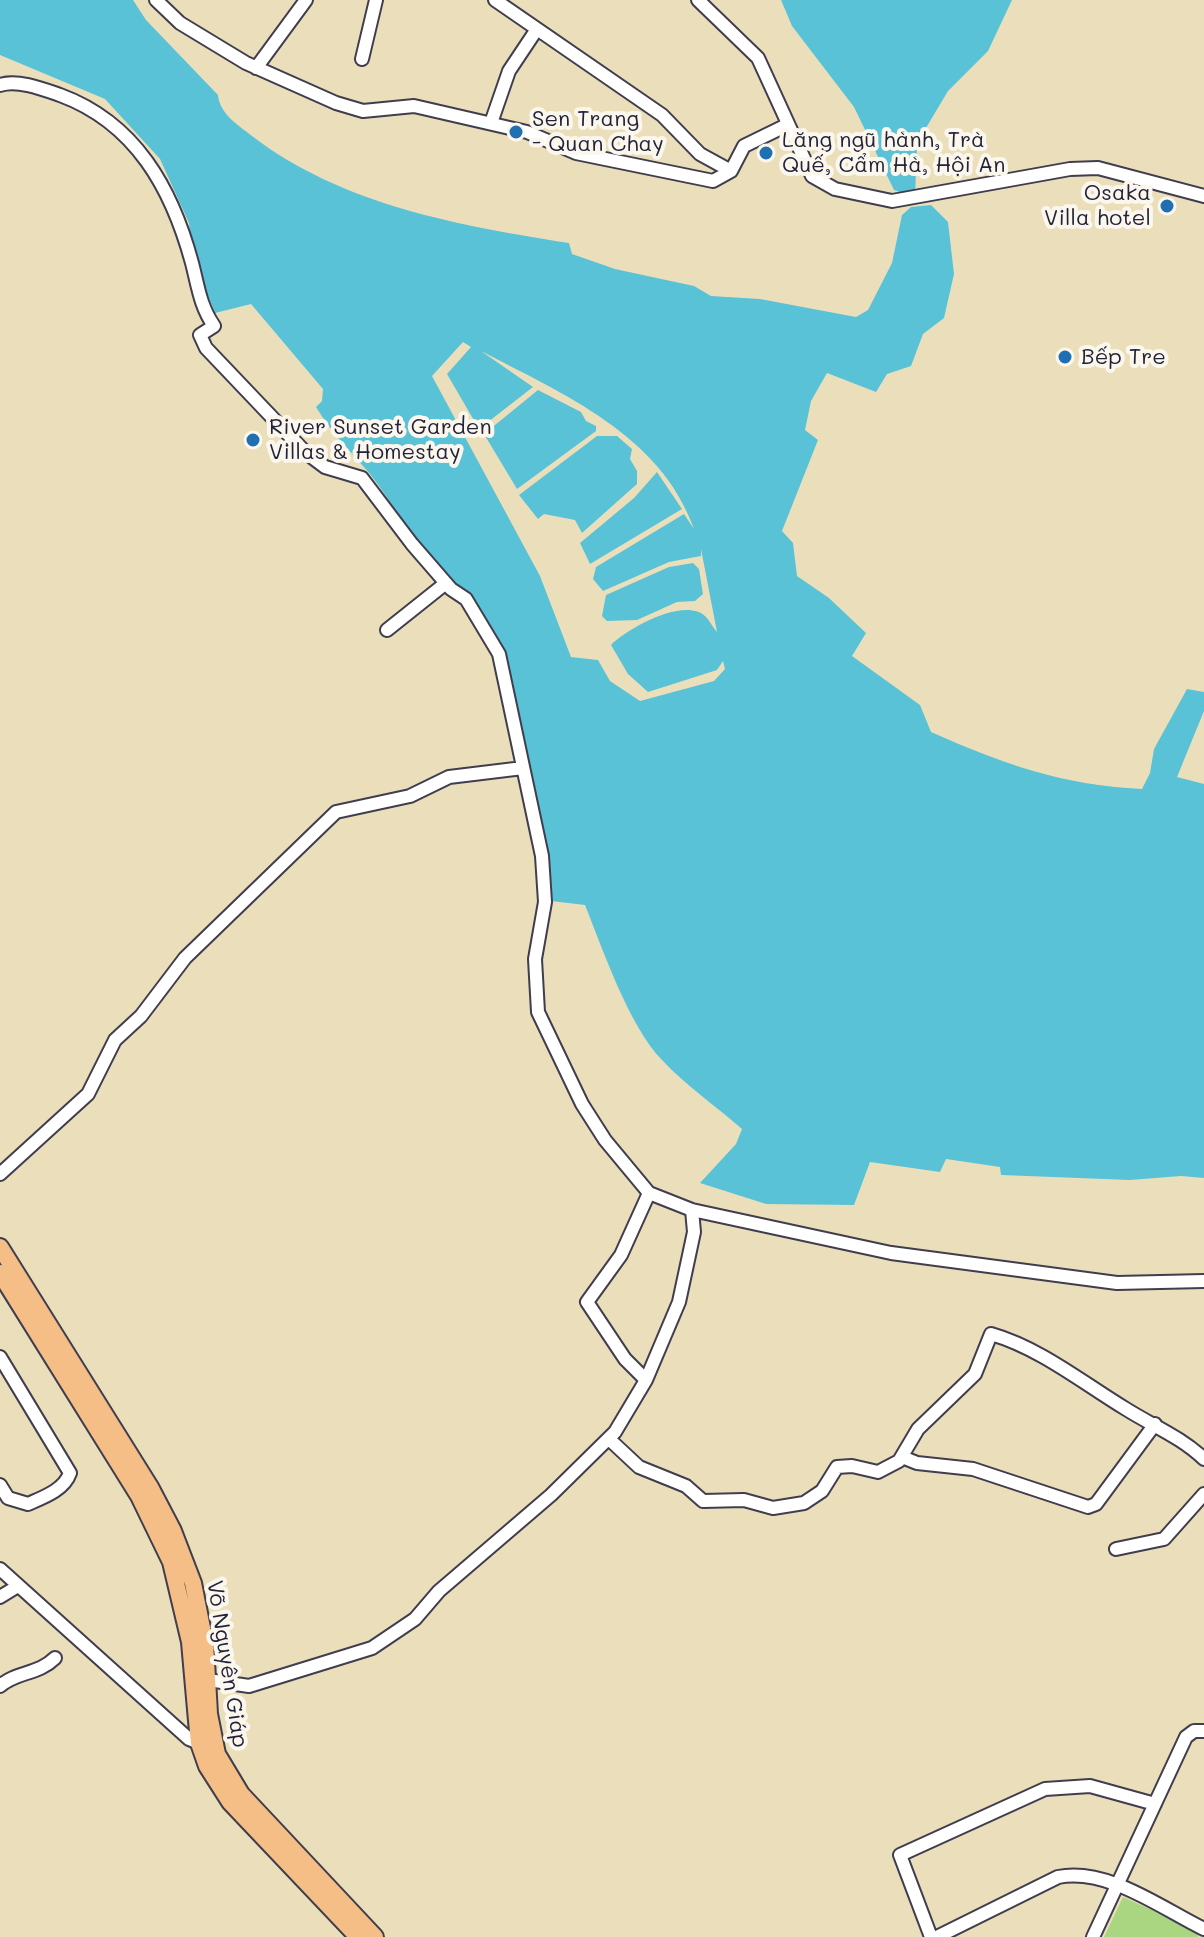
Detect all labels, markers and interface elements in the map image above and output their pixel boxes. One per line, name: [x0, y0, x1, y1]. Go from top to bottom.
place label: Sen Trang - Quan Chay: [532, 106, 664, 158]
marker: Sen Trang - Quan Chay: [507, 123, 525, 141]
place label: Lăng ngũ hành, Trà Quế, Cẩm Hà, Hội An: [782, 127, 1005, 178]
marker: Lăng ngũ hành, Trà Quế, Cẩm Hà, Hội An: [757, 144, 775, 162]
place label: Osaka Villa hotel: [1044, 180, 1151, 232]
marker: Osaka Villa hotel: [1158, 197, 1176, 215]
place label: Bếp Tre: [1081, 344, 1166, 370]
marker: Bếp Tre: [1056, 348, 1074, 366]
place label: River Sunset Garden Villas & Homestay: [269, 414, 492, 466]
marker: River Sunset Garden Villas & Homestay: [244, 431, 262, 449]
street label: Võ Nguyên Giáp: [201, 1579, 253, 1749]

